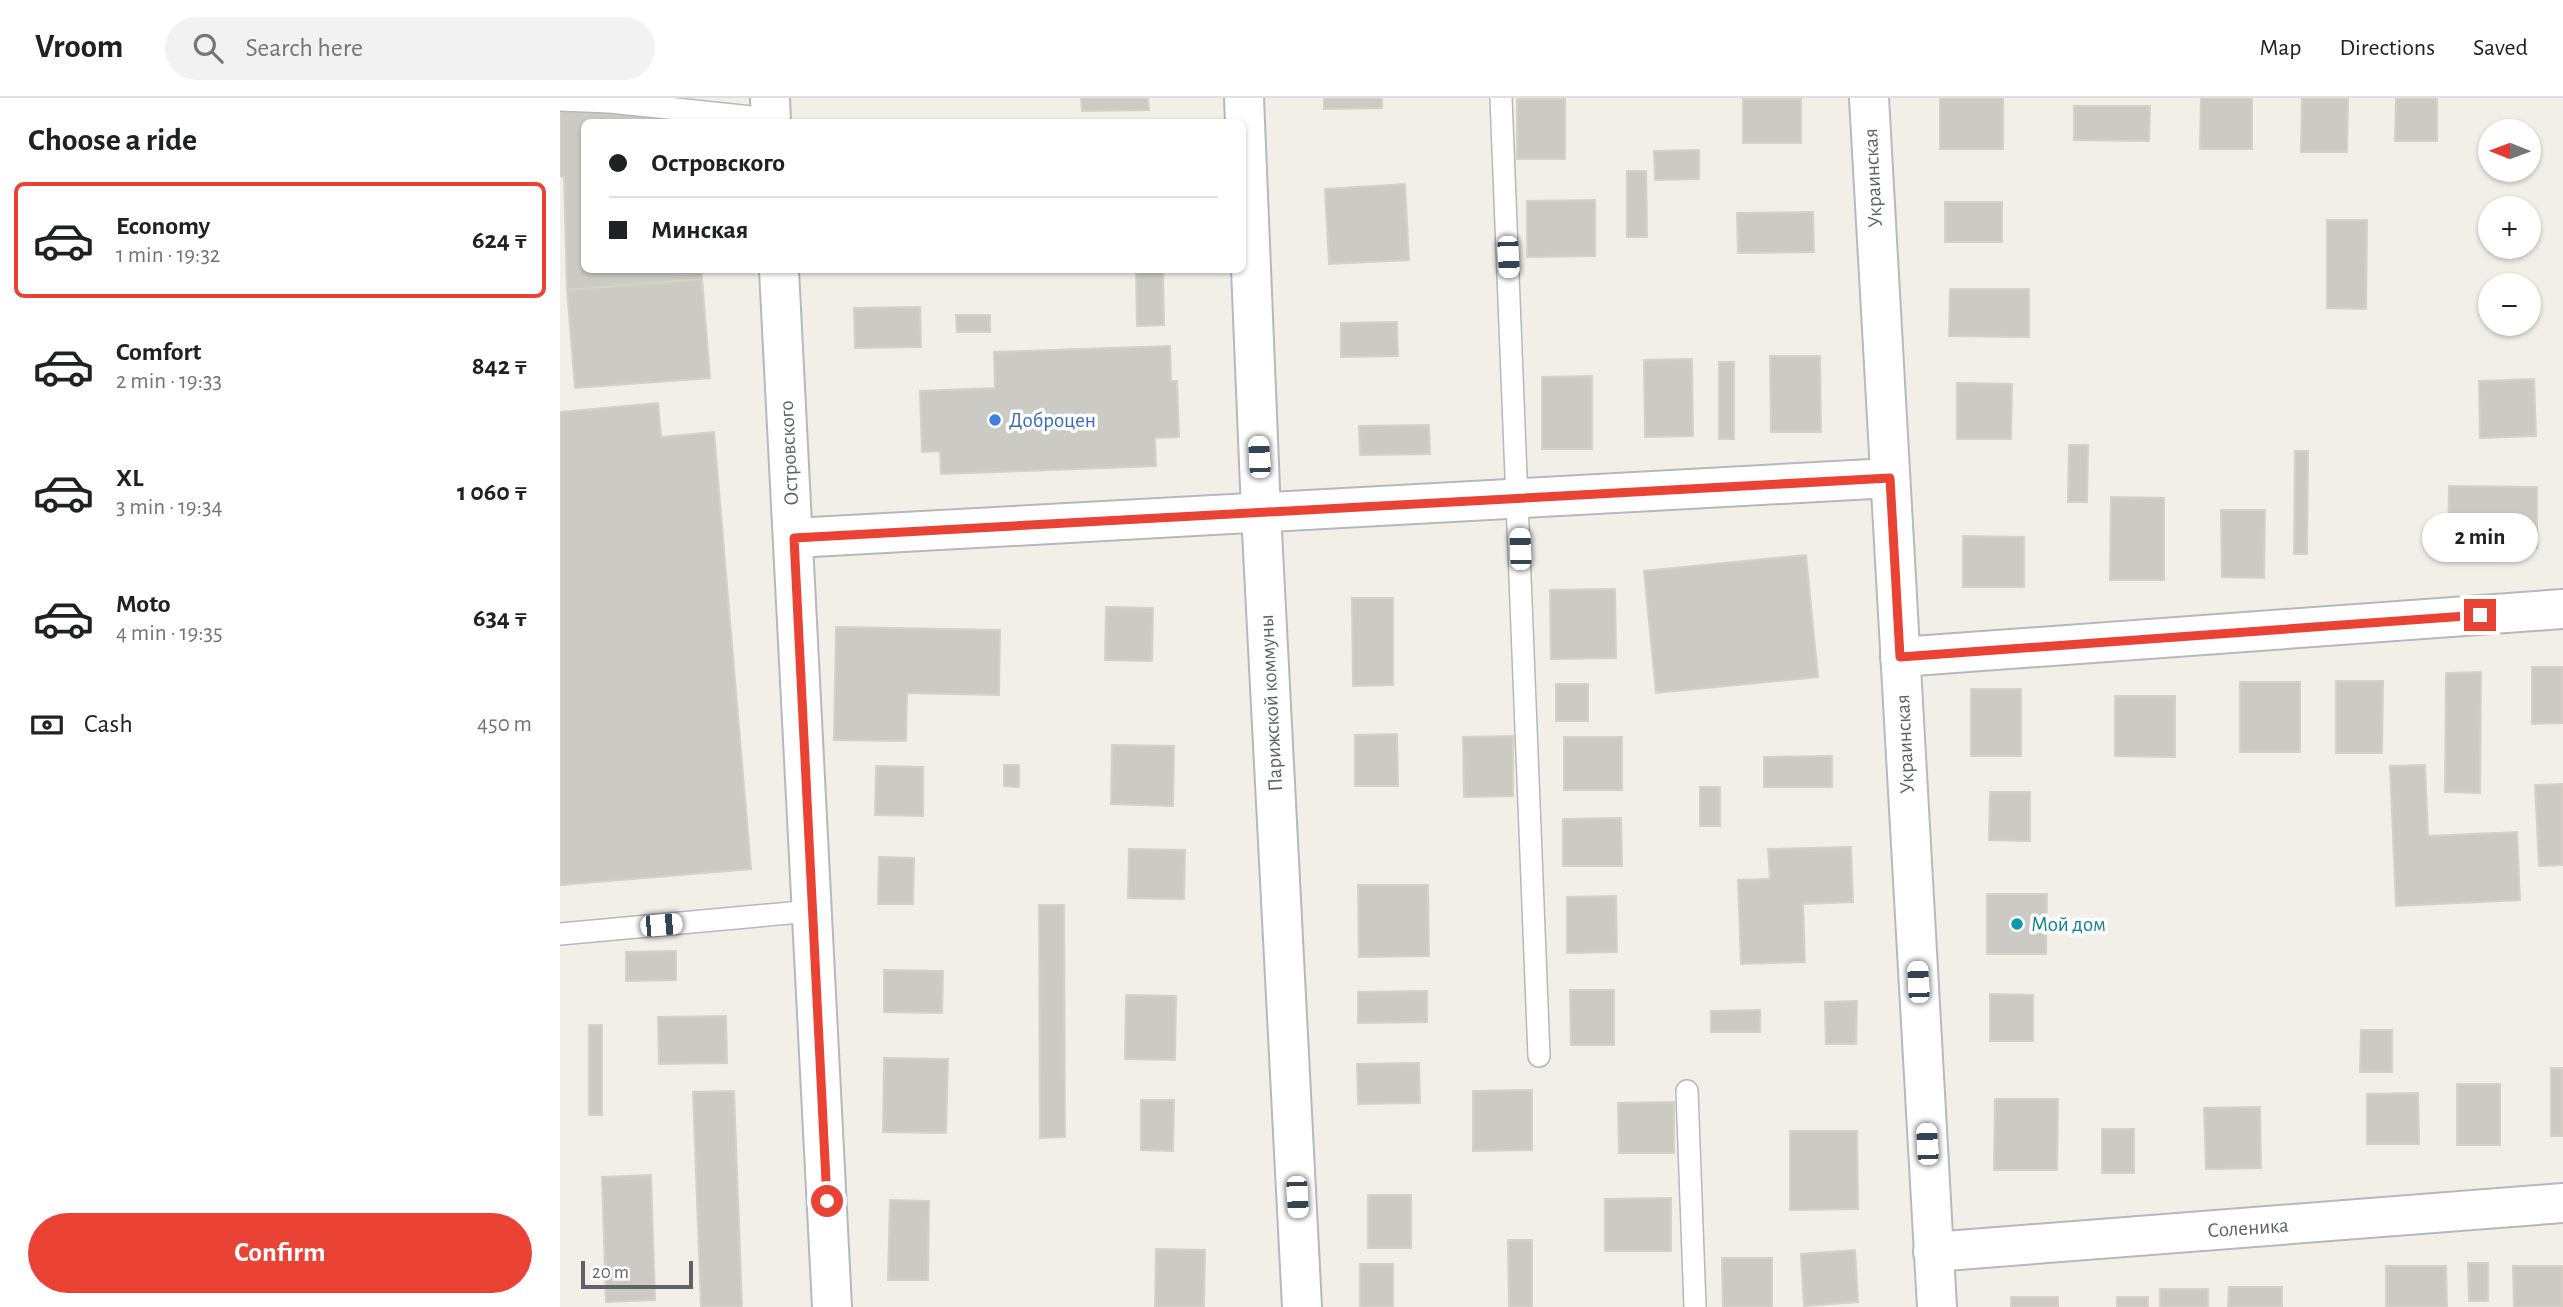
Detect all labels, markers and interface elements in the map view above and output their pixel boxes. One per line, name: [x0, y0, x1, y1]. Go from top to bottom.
search box: [165, 17, 655, 80]
icon: search: [189, 29, 227, 67]
text: Vroom: [35, 31, 123, 64]
text: Search here: [245, 35, 363, 61]
text: Map: [2259, 36, 2301, 60]
text: Directions: [2339, 36, 2435, 60]
text: Saved: [2473, 36, 2528, 60]
north arrow: [2478, 119, 2541, 182]
map controls: [2478, 119, 2541, 336]
text: Choose a ride: [28, 124, 197, 156]
street label: Украинская: [1860, 128, 1886, 228]
text: Островского: [651, 150, 785, 176]
button: +: [2478, 196, 2541, 259]
icon: car: [32, 209, 95, 272]
text: Economy: [116, 213, 210, 239]
text: Минская: [651, 217, 748, 243]
text: 624 ₸: [472, 227, 528, 253]
car: [1497, 235, 1520, 279]
text: 1 min · 19:32: [116, 244, 220, 267]
button: −: [2478, 273, 2541, 336]
icon: car: [32, 335, 95, 398]
text: Comfort: [116, 339, 201, 365]
text: 842 ₸: [472, 353, 528, 379]
text: 2 min · 19:33: [116, 370, 222, 393]
street label: Островского: [776, 400, 802, 506]
place label: Доброцен: [1009, 410, 1096, 431]
marker: Доброцен: [987, 412, 1003, 428]
car: [1248, 435, 1271, 479]
icon: car: [32, 461, 95, 524]
text: XL: [116, 465, 143, 491]
text: 1 060 ₸: [457, 479, 528, 505]
text: 3 min · 19:34: [116, 496, 223, 519]
callout: 2 min: [2422, 514, 2538, 562]
text: 2 min: [2454, 526, 2506, 549]
car: [1509, 528, 1532, 570]
icon: car: [32, 587, 95, 650]
text: Moto: [116, 591, 171, 617]
route end: [2464, 599, 2496, 631]
text: 634 ₸: [473, 605, 528, 631]
street label: Парижской коммуны: [1256, 614, 1286, 792]
text: 4 min · 19:35: [116, 622, 223, 645]
street label: Украинская: [1892, 694, 1918, 794]
icon: cash: [28, 706, 66, 744]
text: Cash: [84, 711, 133, 737]
text: 450 m: [477, 713, 532, 736]
car: [640, 913, 683, 937]
place label: Мой дом: [2031, 914, 2106, 935]
marker: Мой дом: [2009, 916, 2025, 932]
car: [1907, 960, 1930, 1004]
car: [1916, 1122, 1939, 1166]
car: [1286, 1175, 1309, 1219]
route start: [811, 1185, 843, 1217]
button: Confirm: [28, 1213, 532, 1293]
street label: Соленика: [2207, 1215, 2290, 1241]
scale bar: [581, 1258, 693, 1290]
text: 20 m: [592, 1263, 629, 1282]

